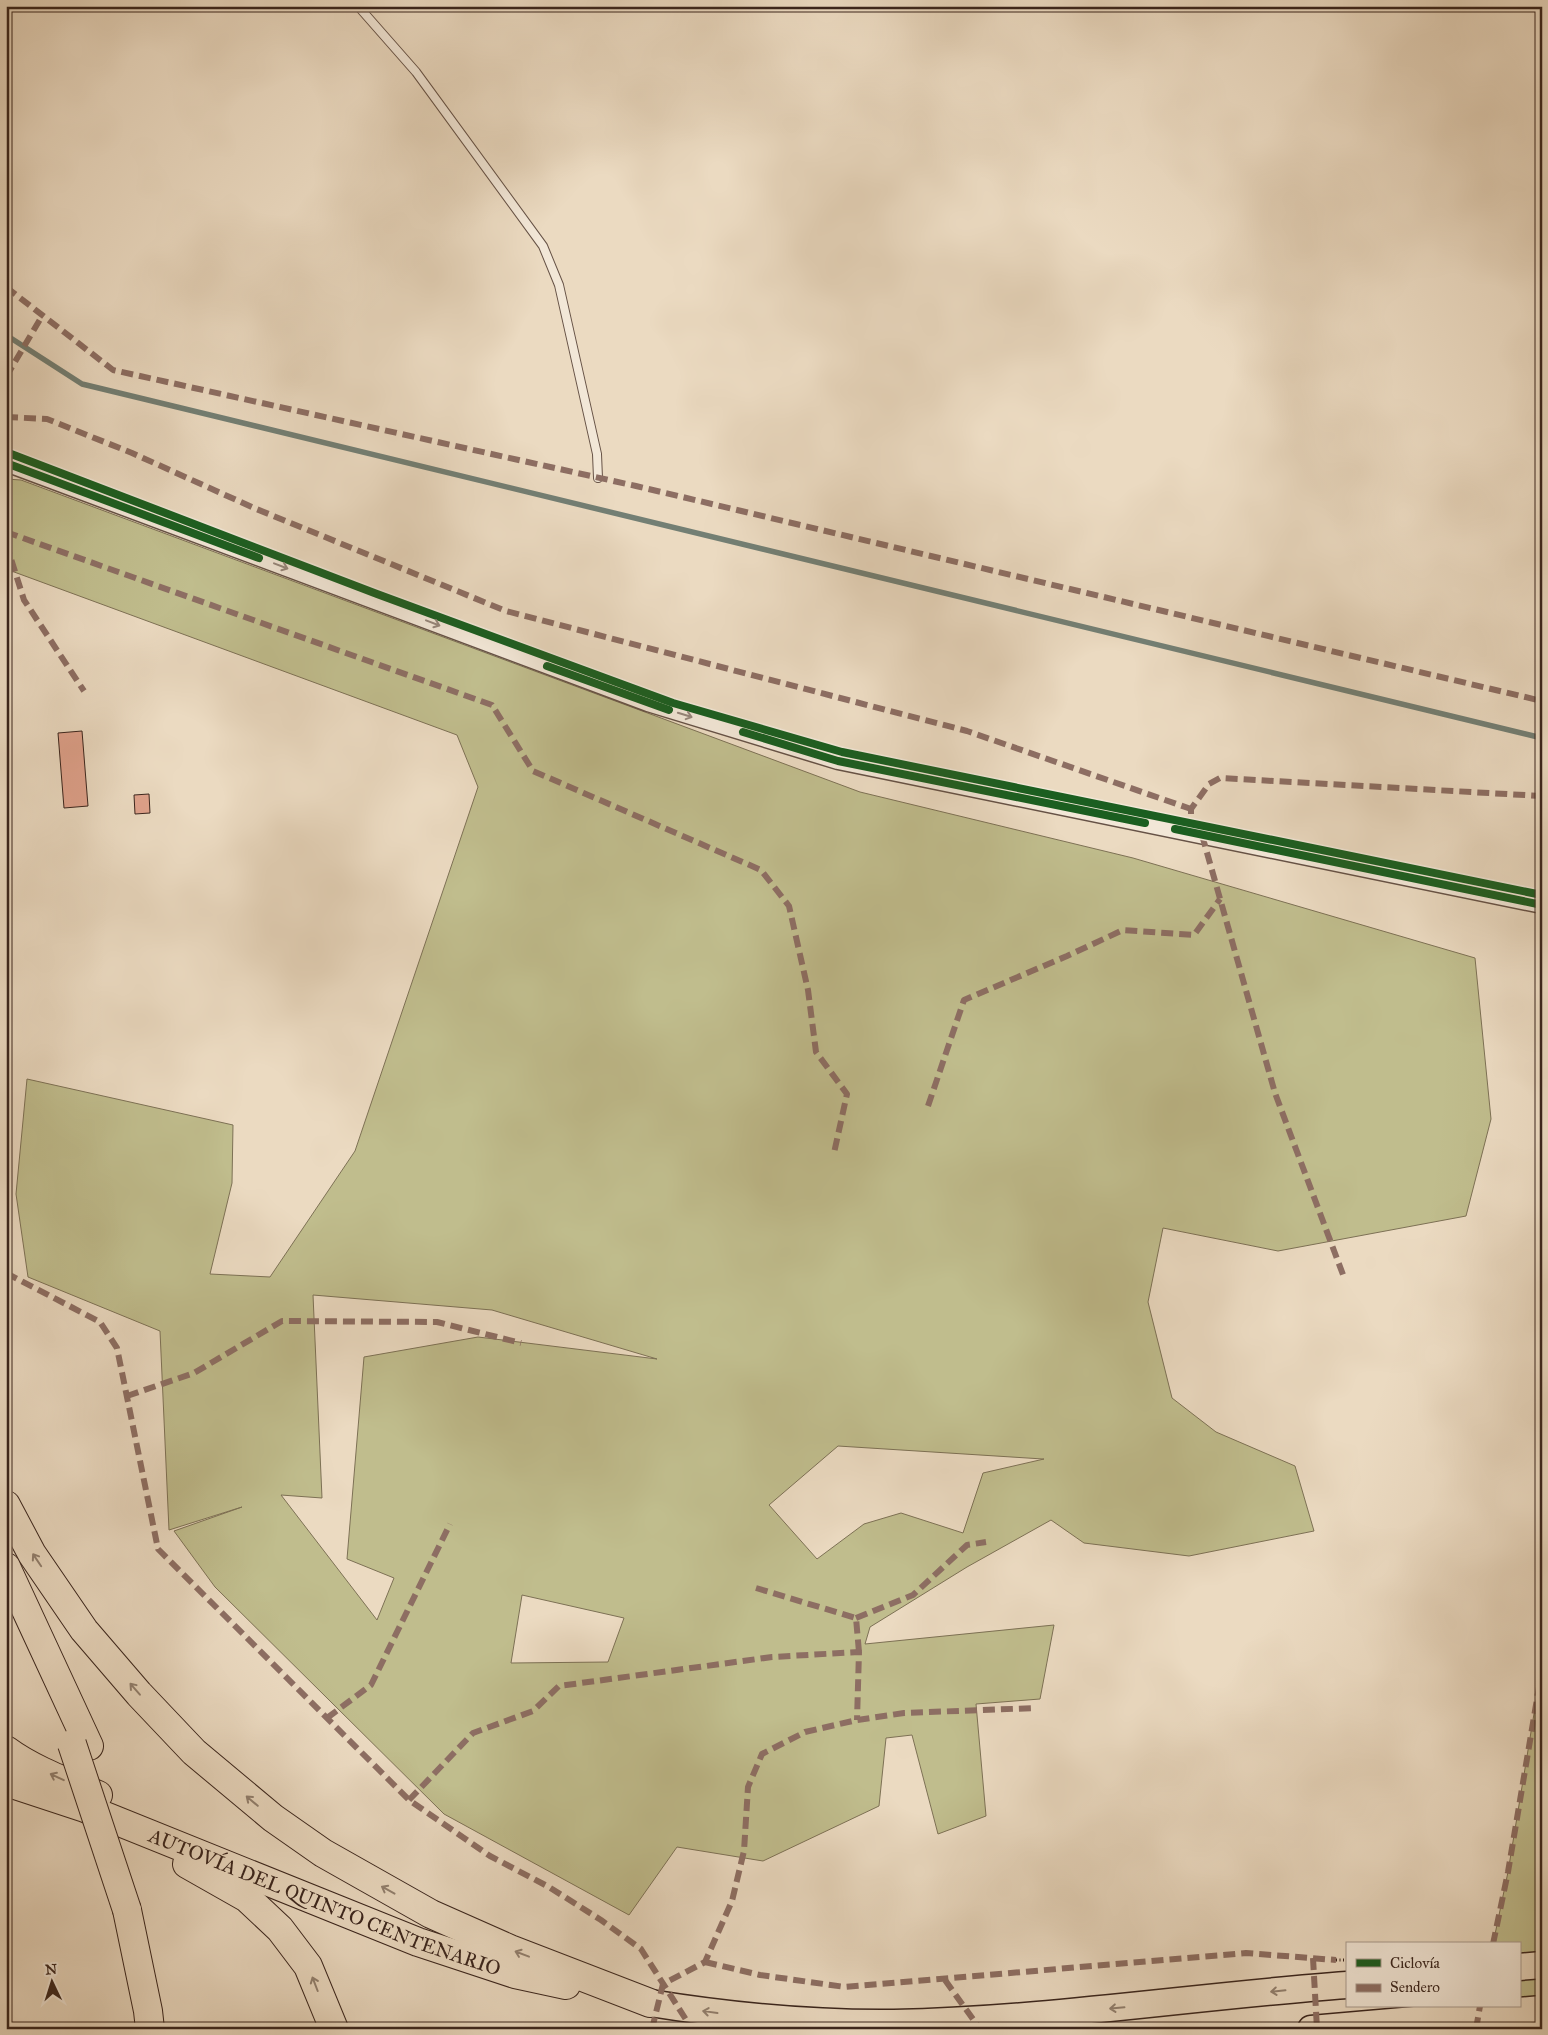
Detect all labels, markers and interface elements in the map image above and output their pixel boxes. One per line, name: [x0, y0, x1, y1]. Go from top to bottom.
one-way arrow: [273, 562, 288, 571]
one-way arrow: [425, 619, 441, 628]
one-way arrow: [676, 710, 692, 720]
one-way arrow: [32, 1554, 42, 1568]
one-way arrow: [129, 1683, 141, 1696]
one-way arrow: [50, 1772, 65, 1782]
one-way arrow: [246, 1796, 259, 1807]
street label: AUTOVÍA DEL QUINTO CENTENARIO: [145, 1823, 504, 1981]
one-way arrow: [382, 1884, 396, 1894]
legend: [1346, 1942, 1520, 2008]
one-way arrow: [515, 1949, 531, 1958]
text: Ciclovía: [1390, 1954, 1441, 1972]
north arrow: [28, 1958, 78, 2008]
text: N: [45, 1961, 58, 1978]
one-way arrow: [310, 1977, 319, 1992]
text: Sendero: [1390, 1978, 1440, 1996]
one-way arrow: [1270, 1986, 1286, 1996]
one-way arrow: [1109, 2003, 1125, 2012]
one-way arrow: [702, 2007, 718, 2017]

